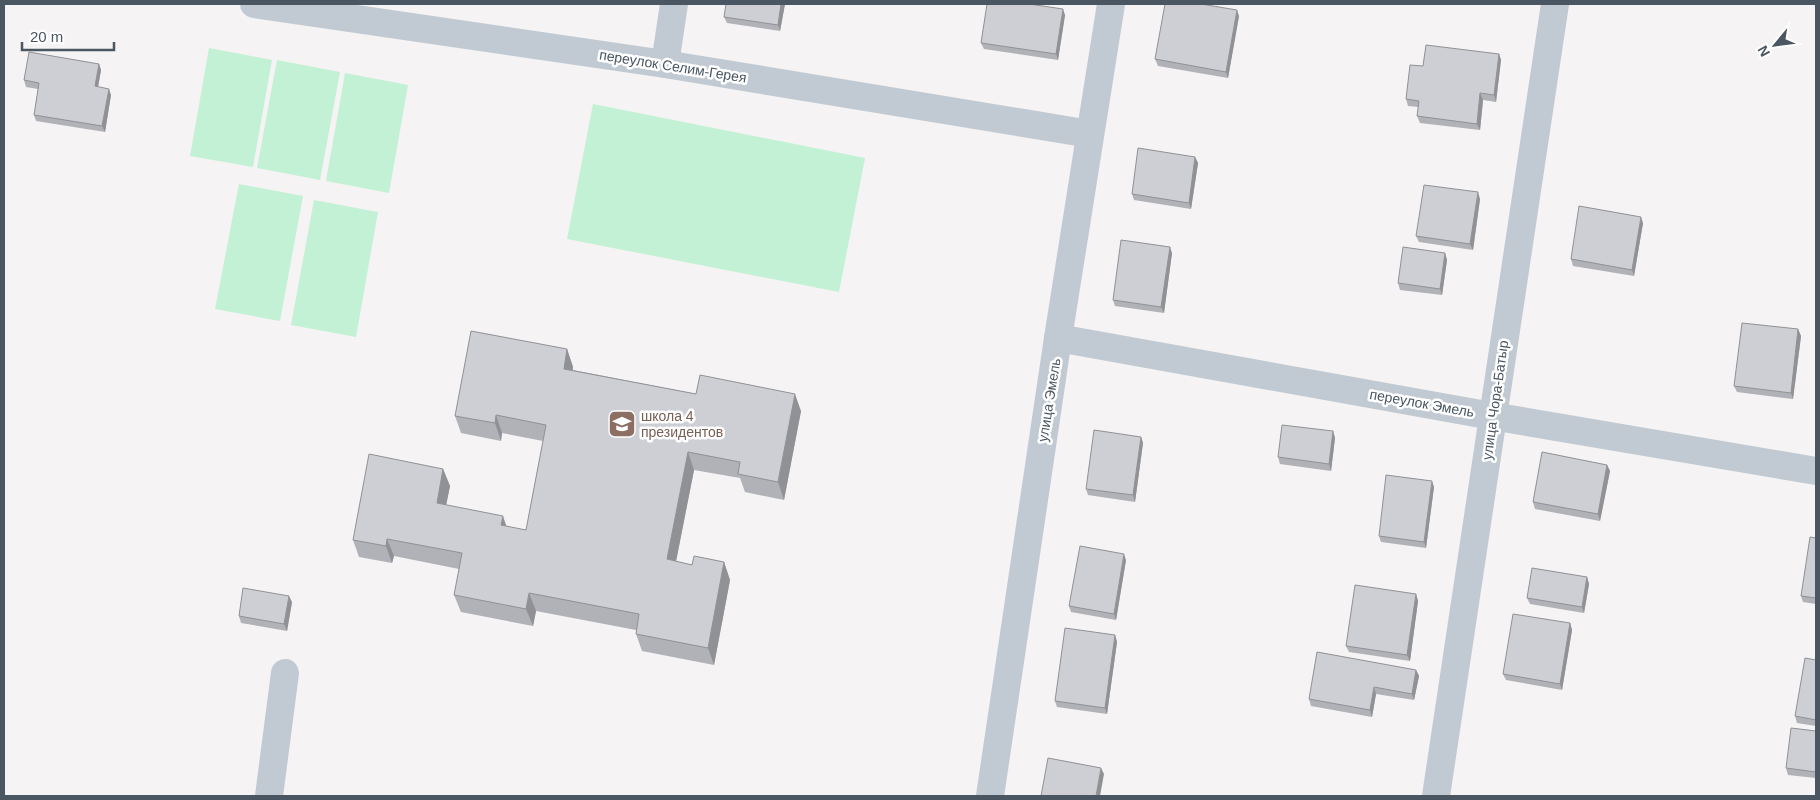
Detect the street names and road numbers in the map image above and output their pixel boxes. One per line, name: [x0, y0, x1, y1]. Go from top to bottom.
street label: переулок Селим-Герея: [598, 46, 748, 86]
street label: улица Чора-Батыр: [1479, 339, 1511, 461]
street label: улица Эмель: [1034, 357, 1064, 443]
street label: переулок Эмель: [1368, 386, 1476, 420]

